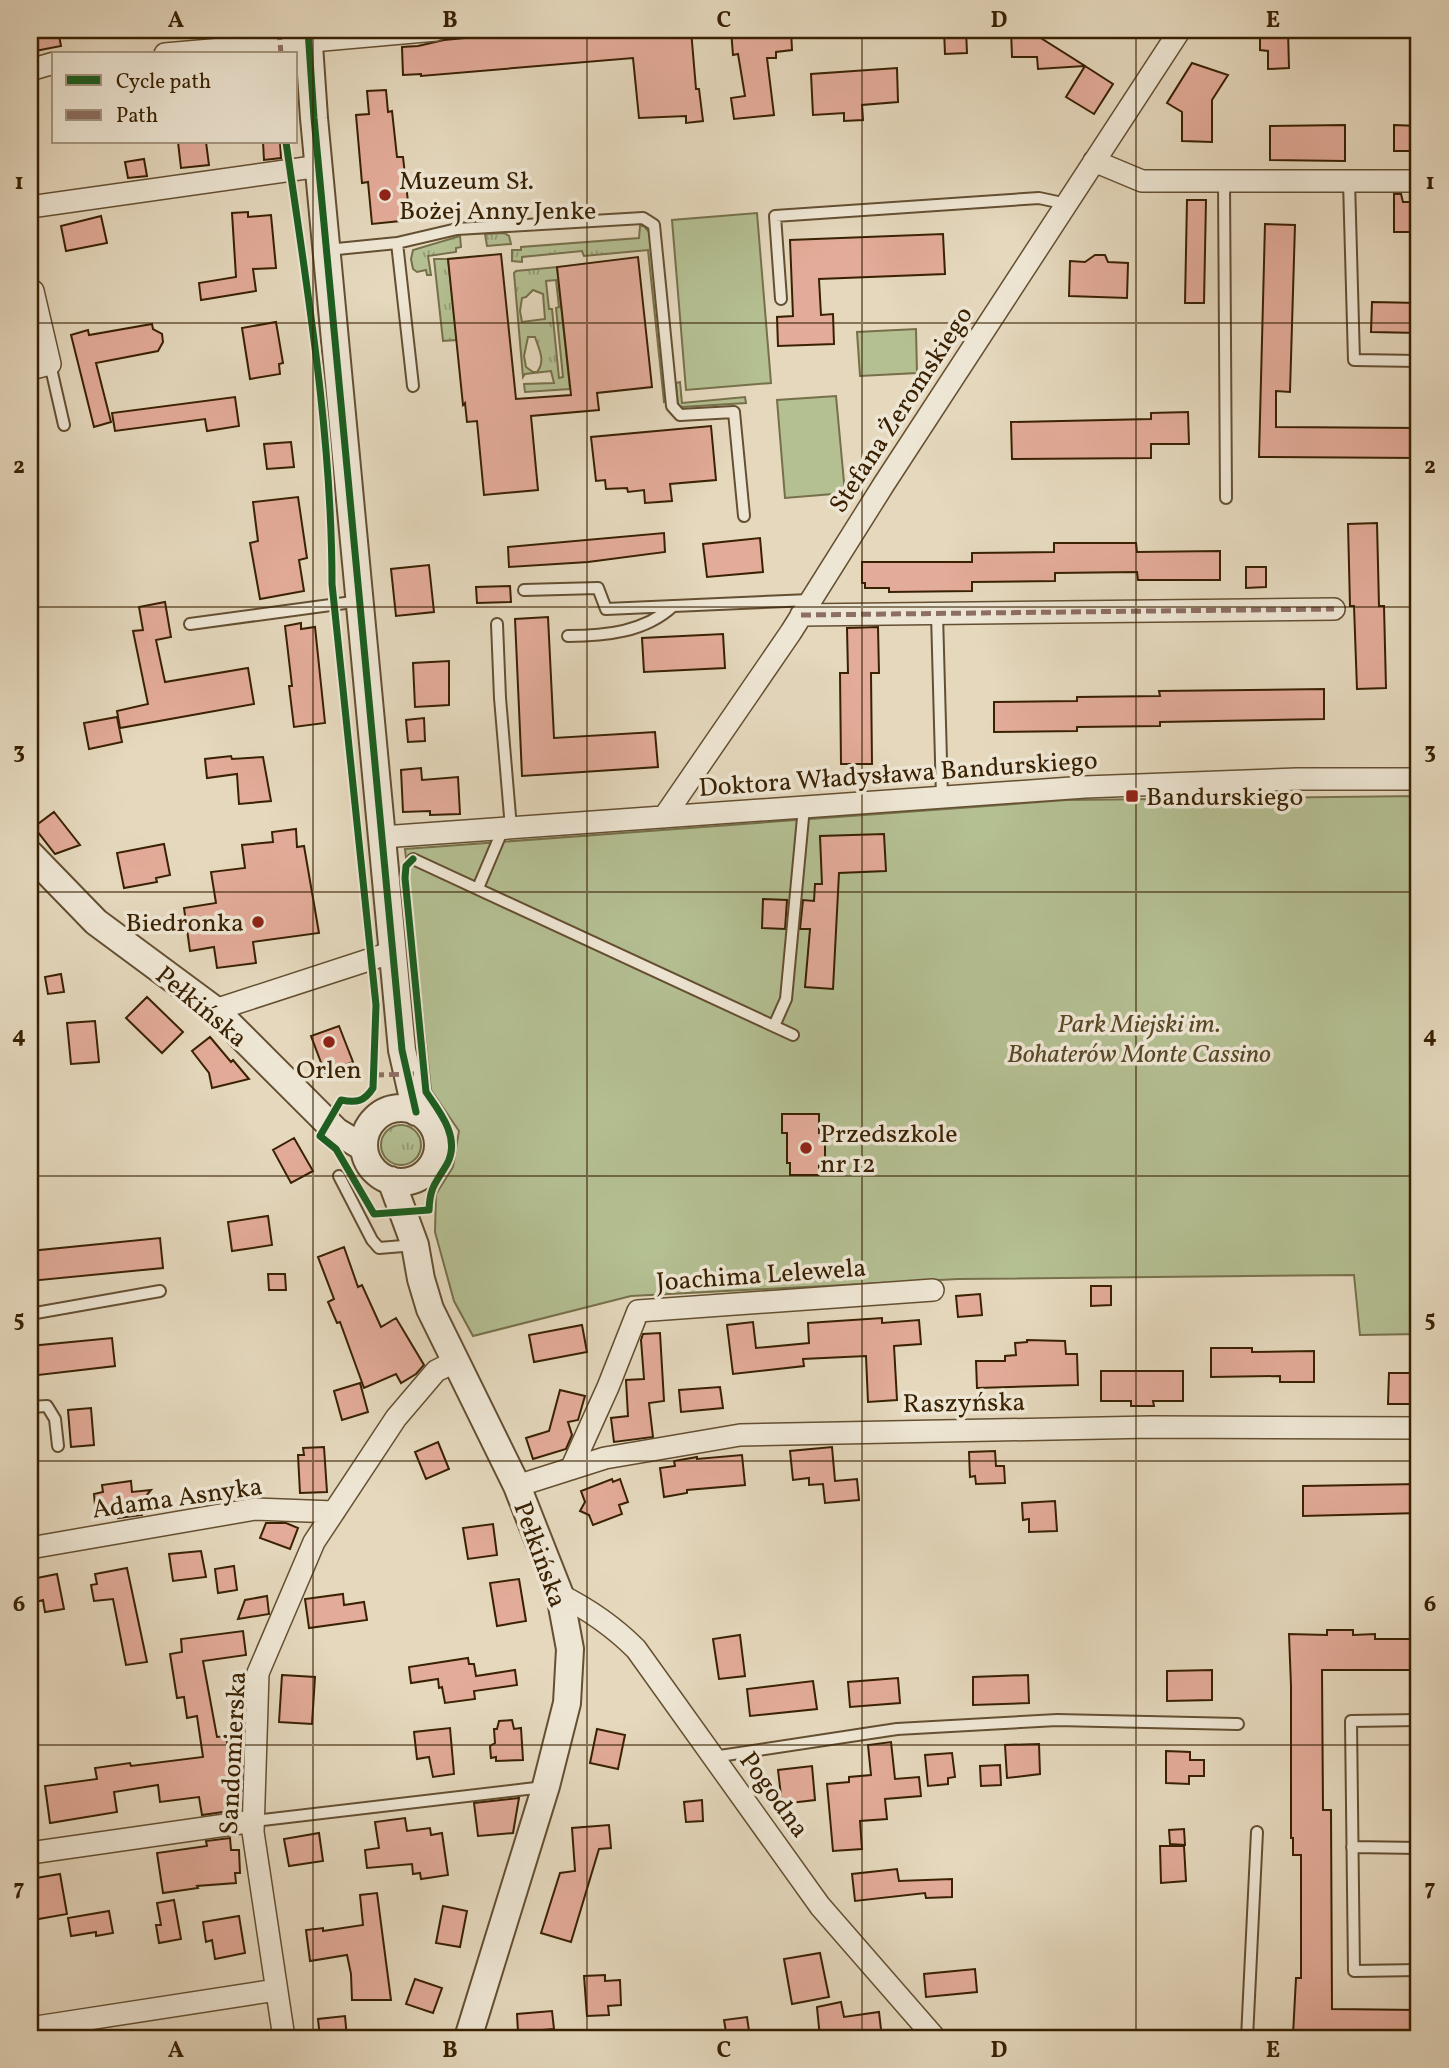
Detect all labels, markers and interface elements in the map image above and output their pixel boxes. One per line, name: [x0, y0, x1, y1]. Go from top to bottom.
text: A: [168, 5, 184, 37]
text: B: [442, 5, 458, 37]
text: C: [717, 5, 731, 37]
text: D: [991, 5, 1008, 37]
text: E: [1266, 5, 1280, 37]
legend: [52, 52, 298, 144]
text: Cycle path: [116, 68, 211, 97]
text: Path: [116, 102, 158, 131]
place label: Muzeum Sł. Bożej Anny Jenke: [399, 164, 596, 230]
text: 1: [14, 167, 24, 199]
text: 1: [1425, 167, 1435, 199]
marker: Muzeum Sł. Bożej Anny Jenke: [377, 187, 393, 203]
street label: Stefana Żeromskiego: [821, 300, 982, 521]
text: 2: [13, 451, 25, 483]
text: 2: [1424, 451, 1436, 483]
text: 3: [13, 736, 25, 768]
text: 3: [1424, 736, 1436, 768]
street label: Doktora Władysława Bandurskiego: [697, 743, 1099, 807]
place label: Bandurskiego: [1146, 780, 1303, 816]
marker: Bandurskiego: [1124, 788, 1140, 804]
place label: Biedronka: [126, 906, 244, 942]
marker: Biedronka: [250, 914, 266, 930]
street label: Pełkińska: [147, 958, 255, 1057]
park label: Park Miejski im. Bohaterów Monte Cassino: [1007, 1007, 1271, 1073]
text: 4: [12, 1020, 26, 1052]
text: 4: [1423, 1020, 1437, 1052]
marker: Orlen: [321, 1034, 337, 1050]
place label: Orlen: [296, 1053, 362, 1089]
place label: Przedszkole nr 12: [820, 1117, 958, 1183]
marker: Przedszkole nr 12: [798, 1140, 814, 1156]
street label: Joachima Lelewela: [655, 1251, 867, 1301]
text: 5: [13, 1304, 25, 1336]
text: 5: [1424, 1304, 1436, 1336]
street label: Raszyńska: [902, 1385, 1026, 1423]
street label: Adama Asnyka: [90, 1469, 265, 1529]
street label: Pełkińska: [503, 1497, 575, 1613]
text: 6: [13, 1589, 25, 1621]
text: 6: [1424, 1589, 1436, 1621]
street label: Sandomierska: [212, 1670, 256, 1836]
street label: Pogodna: [730, 1745, 817, 1846]
text: 7: [14, 1873, 25, 1905]
text: 7: [1425, 1873, 1436, 1905]
text: A: [168, 2035, 184, 2067]
text: B: [442, 2035, 458, 2067]
text: C: [717, 2035, 731, 2067]
text: D: [991, 2035, 1008, 2067]
text: E: [1266, 2035, 1280, 2067]

